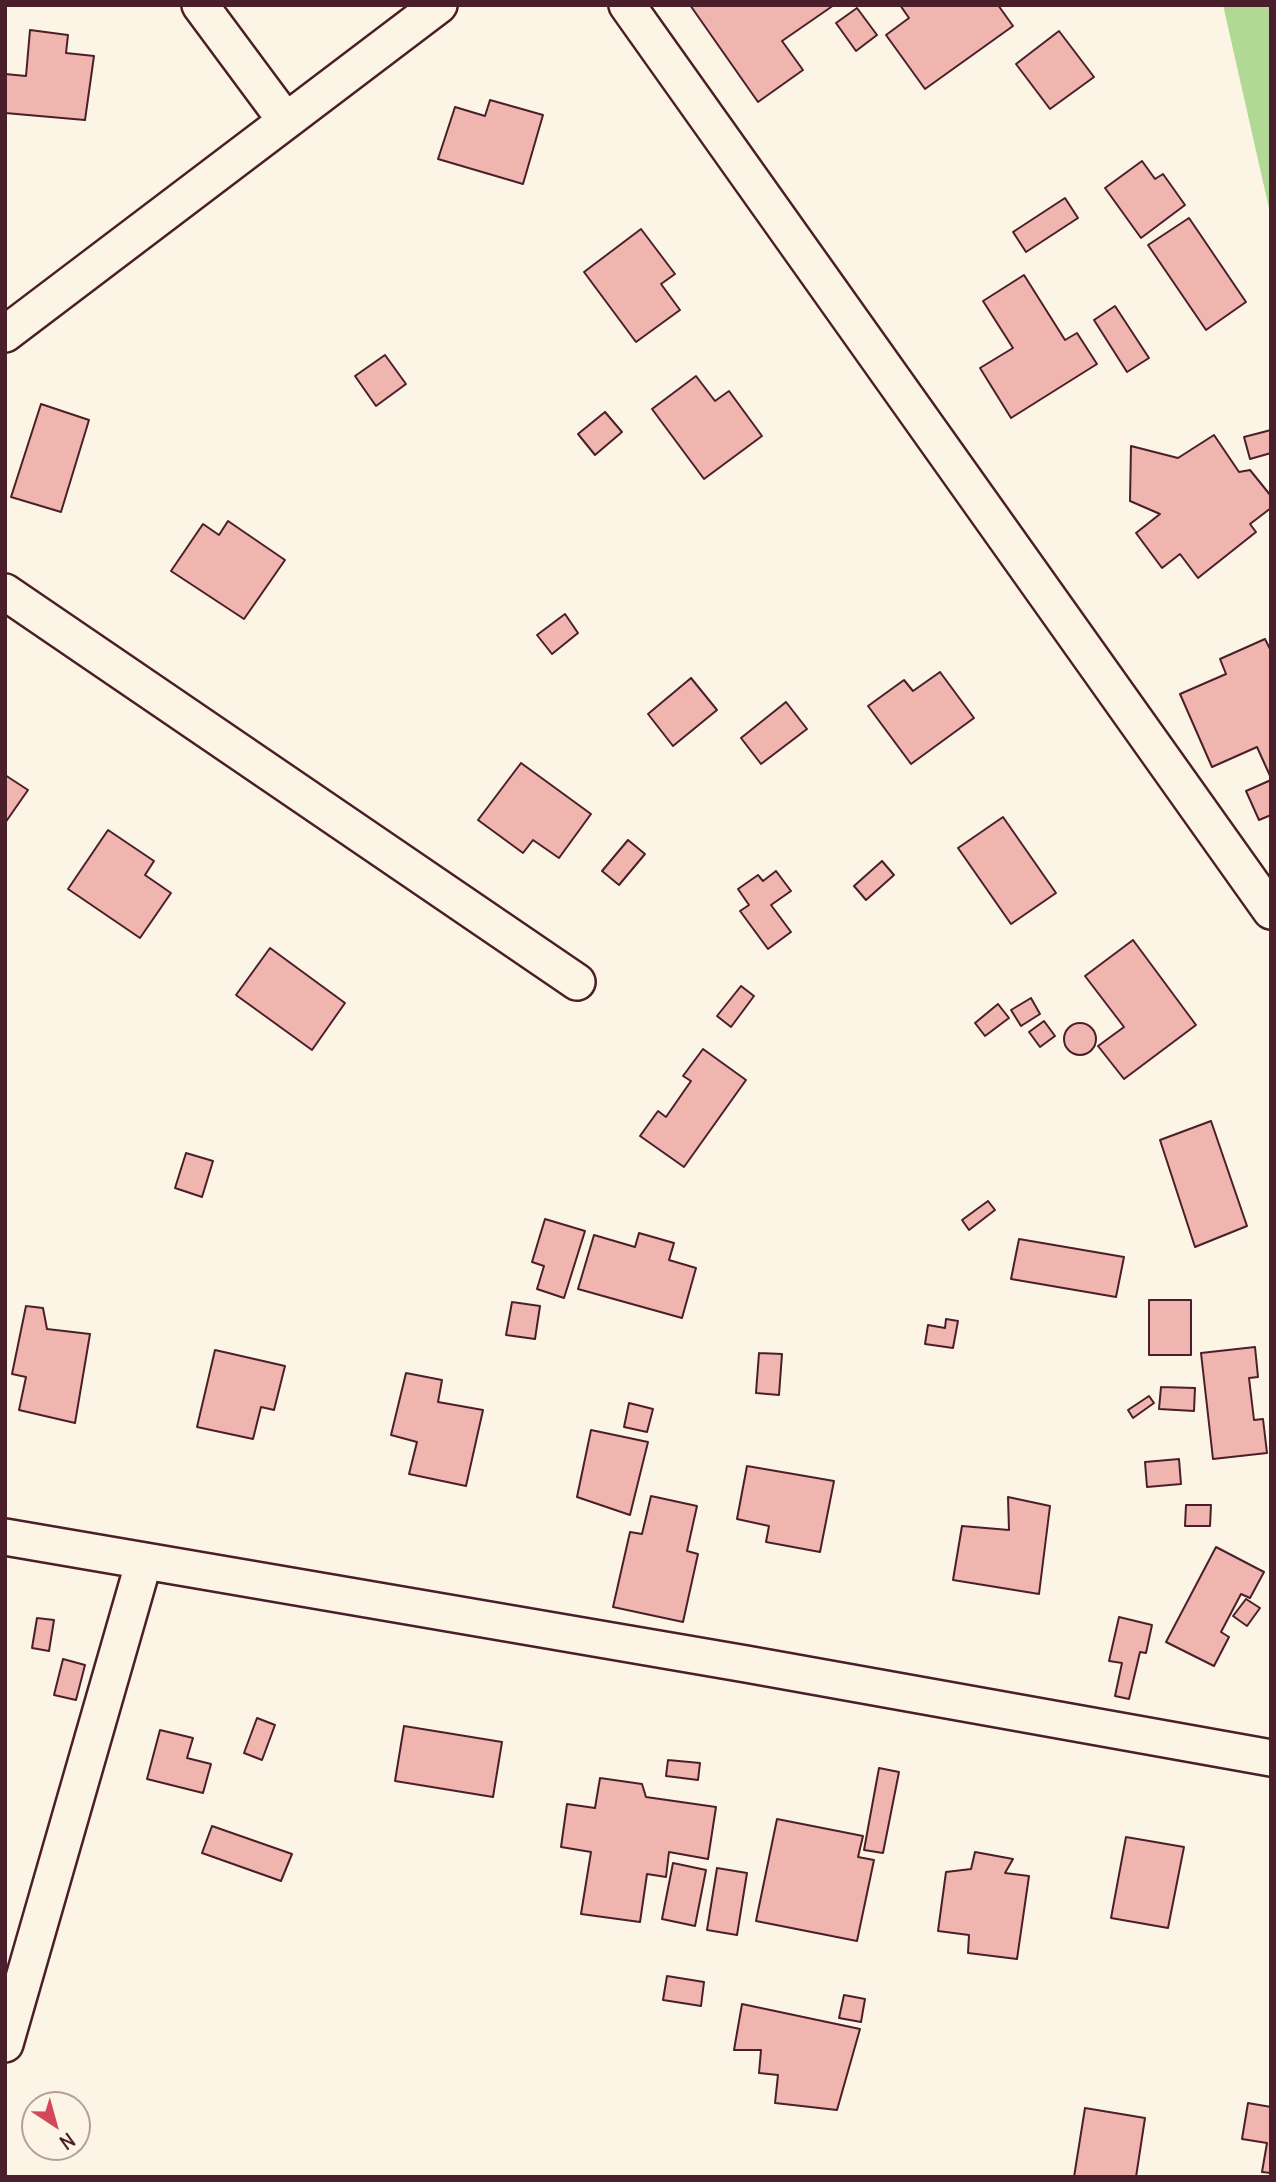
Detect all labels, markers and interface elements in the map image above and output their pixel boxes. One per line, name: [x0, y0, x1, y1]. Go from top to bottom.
north arrow: [21, 2091, 91, 2161]
text: N: [55, 2128, 80, 2155]

